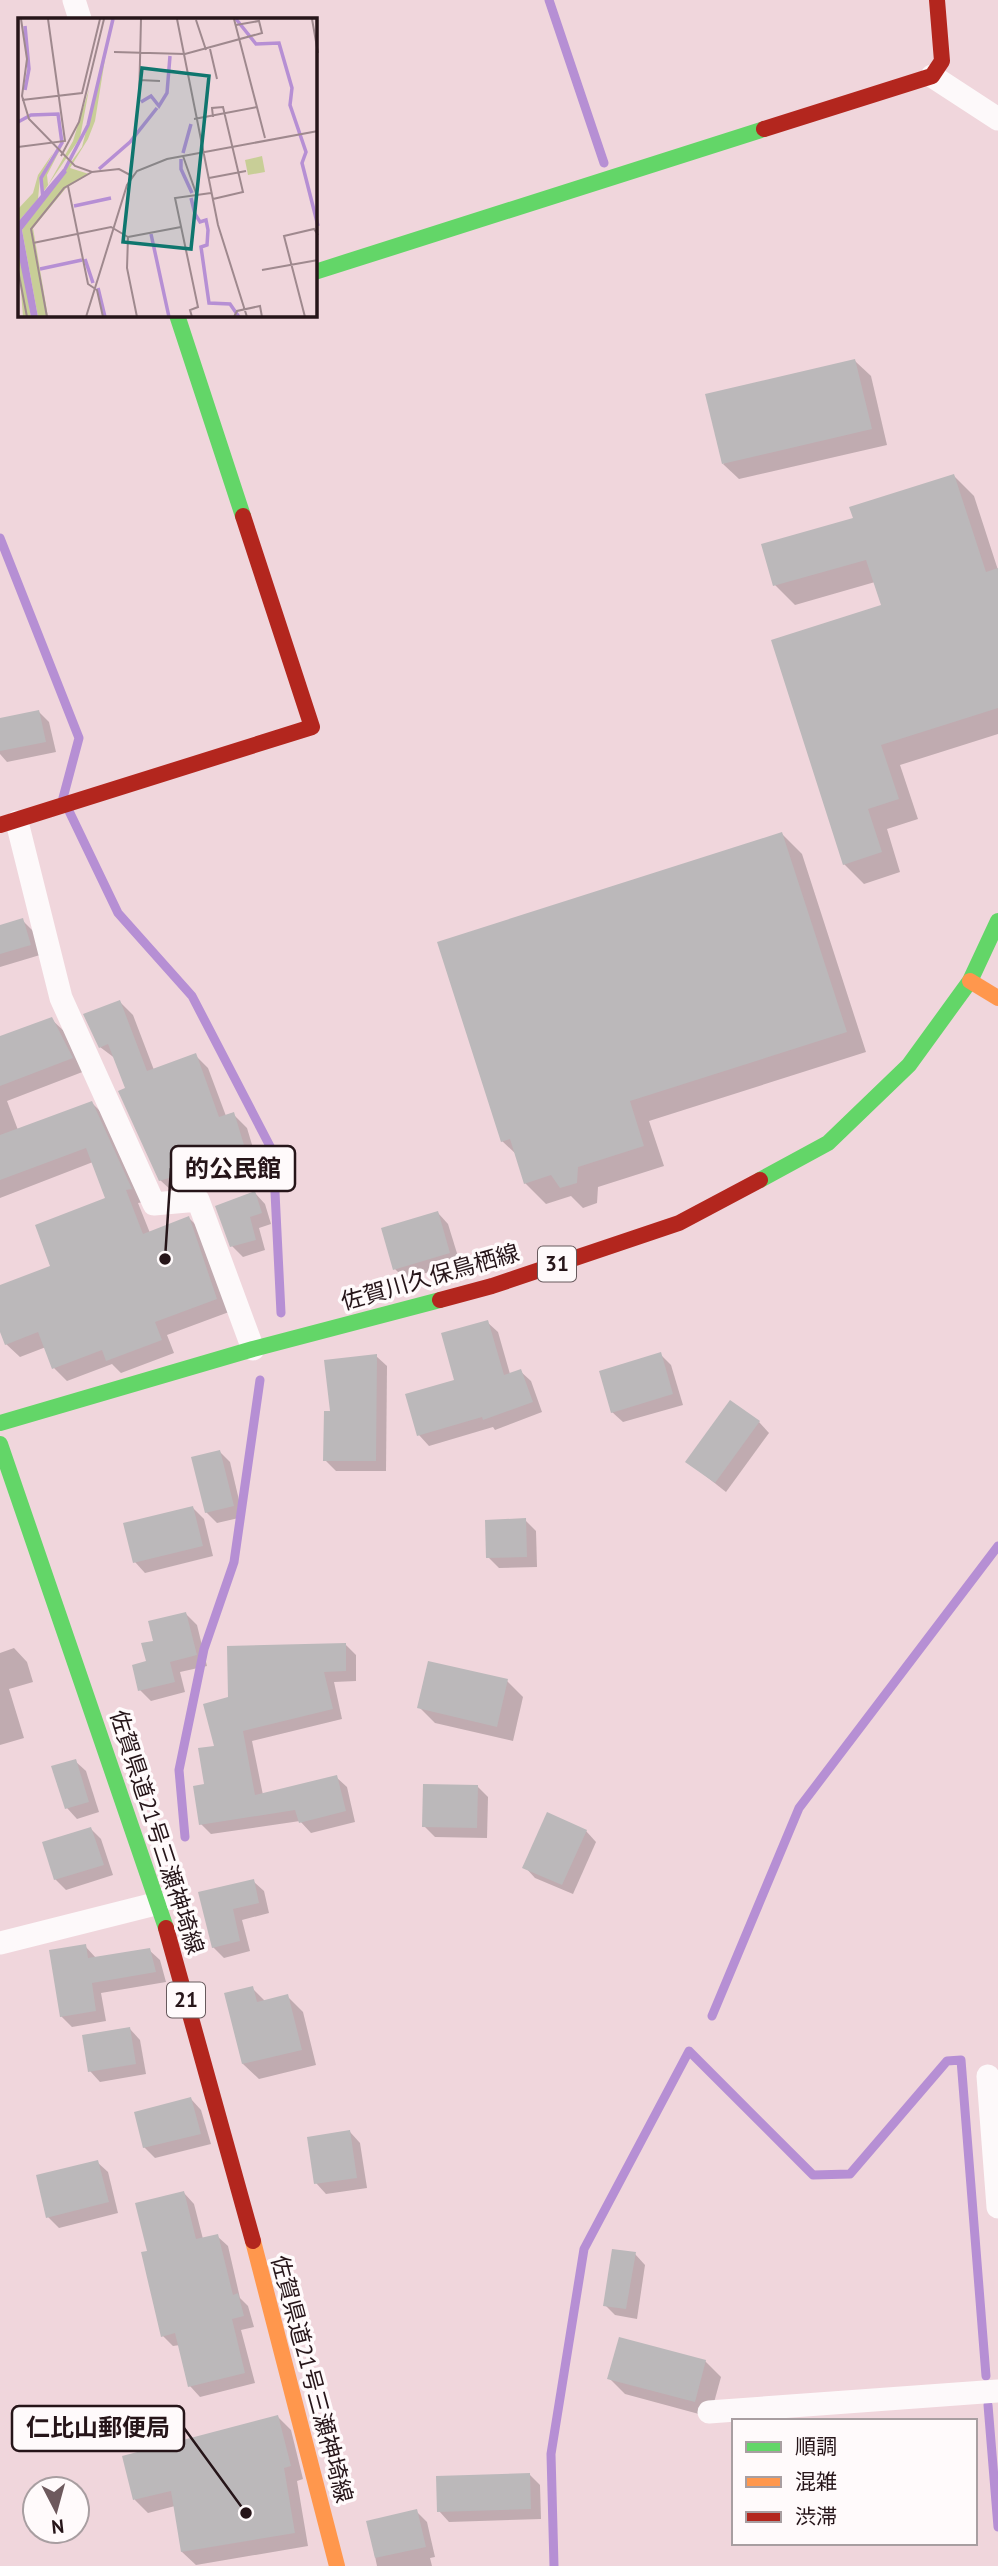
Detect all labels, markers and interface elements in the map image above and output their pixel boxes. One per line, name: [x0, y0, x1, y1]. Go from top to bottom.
inset map: [18, 18, 317, 317]
callout: 的公民館: [171, 1146, 295, 1191]
text: 的公民館: [185, 1153, 281, 1184]
street label: 佐賀川久保鳥栖線: [337, 1237, 522, 1316]
road number: 31: [538, 1246, 576, 1282]
street label: 佐賀県道21号三瀬神埼線: [104, 1706, 211, 1958]
road number: 21: [167, 1982, 205, 2018]
street label: 佐賀県道21号三瀬神埼線: [265, 2252, 359, 2506]
callout: 仁比山郵便局: [12, 2406, 184, 2451]
text: 仁比山郵便局: [26, 2412, 170, 2443]
legend: [732, 2419, 977, 2545]
text: 順調: [795, 2433, 837, 2460]
text: 混雑: [795, 2468, 837, 2495]
north arrow: [21, 2475, 91, 2545]
text: 渋滞: [795, 2503, 837, 2530]
text: N: [50, 2514, 65, 2539]

